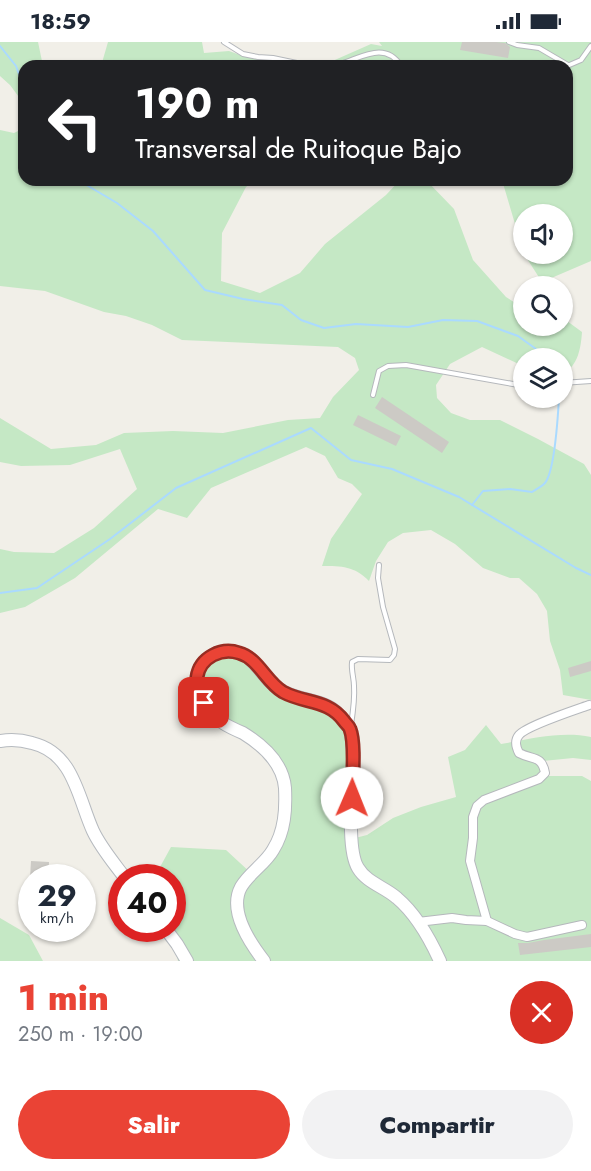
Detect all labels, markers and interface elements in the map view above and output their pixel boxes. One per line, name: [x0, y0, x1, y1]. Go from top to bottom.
text: 18:59: [30, 5, 91, 37]
text: 190 m: [135, 73, 259, 134]
icon: left: [36, 84, 114, 162]
text: Transversal de Ruitoque Bajo: [135, 129, 461, 168]
map controls: [513, 204, 573, 408]
button: sound: [513, 204, 573, 264]
button: search: [513, 276, 573, 336]
button: layers: [513, 348, 573, 408]
pin: [178, 677, 229, 728]
icon: arrive: [187, 686, 220, 719]
position arrow: [320, 766, 384, 830]
speed limit sign: 40: [108, 864, 186, 942]
text: 29: [37, 874, 77, 917]
text: km/h: [40, 907, 74, 929]
text: 1 min: [18, 971, 109, 1023]
button: close: [510, 981, 573, 1044]
text: 250 m · 19:00: [18, 1020, 143, 1049]
button: Salir: [18, 1090, 290, 1159]
button: Compartir: [302, 1090, 573, 1159]

